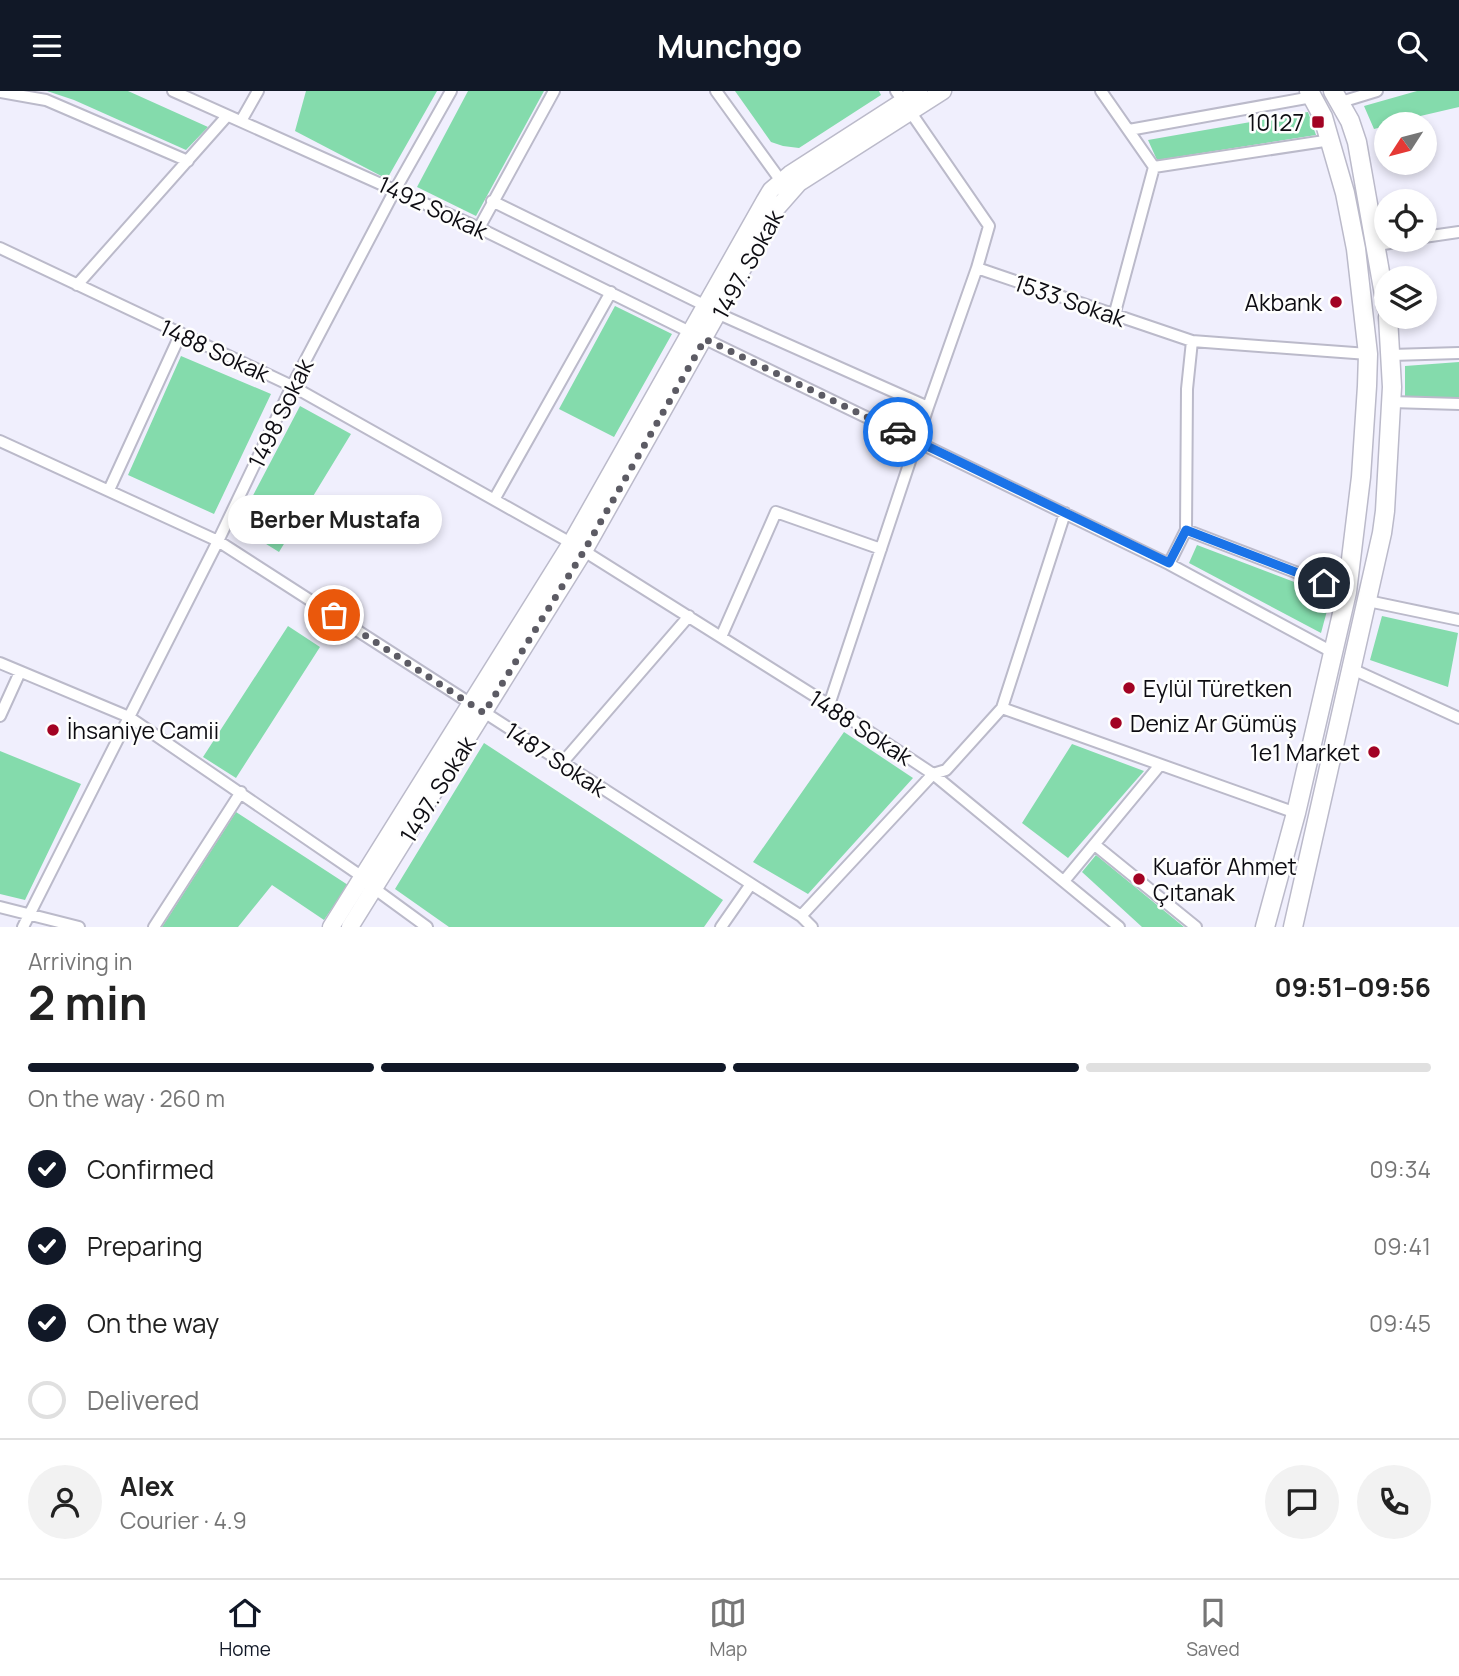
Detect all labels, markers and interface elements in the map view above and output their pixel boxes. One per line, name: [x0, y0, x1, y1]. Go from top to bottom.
text: Munchgo: [657, 24, 802, 68]
icon: menu: [28, 27, 66, 65]
icon: search: [1393, 27, 1431, 65]
place label: 10127: [1247, 106, 1304, 138]
north arrow: [1374, 112, 1437, 175]
map controls: [1374, 112, 1437, 329]
marker: 10127: [1310, 114, 1326, 130]
street label: 1492 Sokak: [373, 168, 494, 247]
button: locate: [1374, 189, 1437, 252]
street label: 1497. Sokak: [704, 203, 790, 324]
street label: 1533 Sokak: [1010, 266, 1130, 334]
button: layers: [1374, 266, 1437, 329]
place label: Akbank: [1245, 286, 1323, 318]
marker: Akbank: [1328, 294, 1344, 310]
street label: 1488 Sokak: [155, 311, 275, 390]
street label: 1498 Sokak: [240, 352, 320, 473]
courier: [863, 397, 933, 467]
icon: car: [879, 413, 917, 451]
callout: Berber Mustafa: [227, 496, 441, 545]
text: Berber Mustafa: [250, 503, 420, 535]
pin: [1294, 553, 1354, 613]
icon: home: [1305, 564, 1343, 602]
pin: [304, 585, 364, 645]
icon: bag: [315, 596, 353, 634]
place label: Eylül Türetken: [1143, 672, 1292, 704]
marker: Eylül Türetken: [1121, 680, 1137, 696]
street label: 1488 Sokak: [803, 682, 919, 773]
place label: Deniz Ar Gümüş: [1130, 707, 1297, 739]
place label: İhsaniye Camii: [67, 714, 219, 746]
street label: 1487 Sokak: [499, 714, 614, 804]
marker: Deniz Ar Gümüş: [1108, 715, 1124, 731]
marker: İhsaniye Camii: [45, 722, 61, 738]
street label: 1497. Sokak: [392, 729, 483, 848]
place label: 1e1 Market: [1250, 736, 1360, 768]
marker: 1e1 Market: [1366, 744, 1382, 760]
place label: Kuaför Ahmet Çıtanak: [1153, 850, 1297, 908]
marker: Kuaför Ahmet Çıtanak: [1131, 871, 1147, 887]
text: Arriving in: [28, 945, 133, 977]
text: 09:51–09:56: [1275, 969, 1431, 1005]
text: 2 min: [28, 971, 148, 1034]
text: On the way · 260 m: [28, 1082, 225, 1114]
icon: check: [28, 1150, 66, 1188]
text: Confirmed: [87, 1151, 214, 1187]
text: 09:34: [1370, 1153, 1431, 1185]
icon: check: [28, 1227, 66, 1265]
text: Preparing: [87, 1228, 203, 1264]
text: 09:41: [1373, 1230, 1431, 1262]
icon: check: [28, 1304, 66, 1342]
text: On the way: [87, 1305, 219, 1341]
text: 09:45: [1369, 1307, 1431, 1339]
text: Delivered: [87, 1382, 199, 1418]
button: person: [28, 1465, 102, 1539]
button: chat: [1265, 1465, 1339, 1539]
button: phone: [1357, 1465, 1431, 1539]
text: Alex: [120, 1468, 174, 1504]
text: Courier · 4.9: [120, 1504, 247, 1536]
tab: Home: [219, 1594, 271, 1662]
tab: Map: [709, 1594, 747, 1662]
tab: Saved: [1186, 1594, 1240, 1662]

